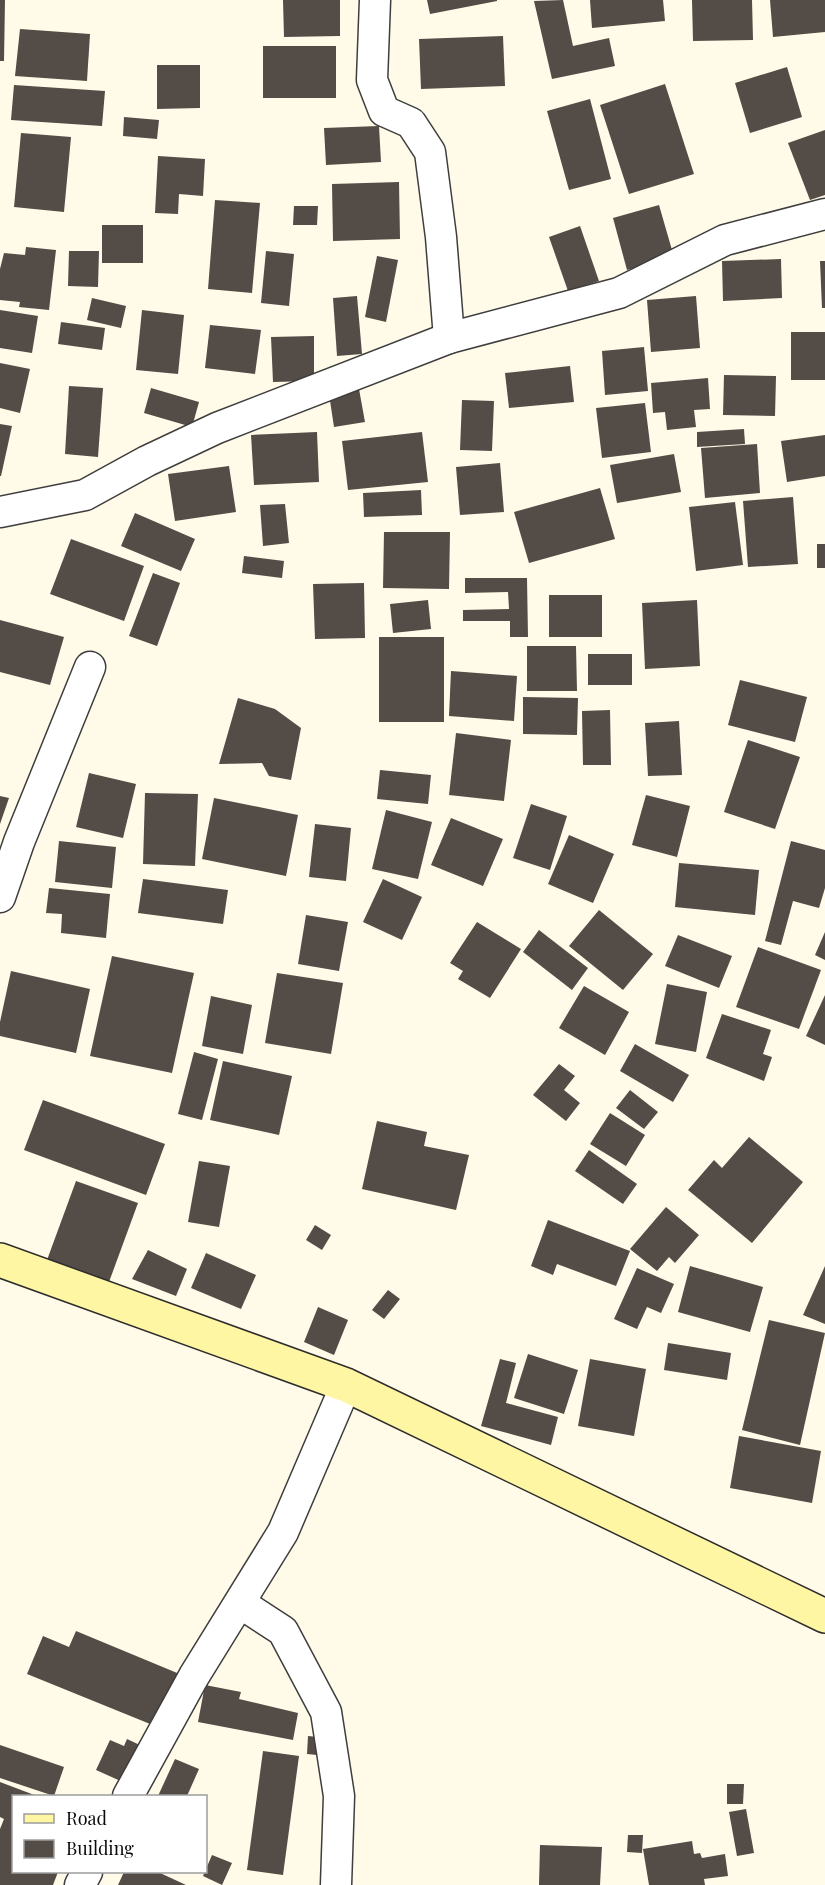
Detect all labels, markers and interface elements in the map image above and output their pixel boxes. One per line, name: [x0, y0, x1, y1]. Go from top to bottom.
legend: [12, 1795, 207, 1873]
text: Road: [66, 1806, 107, 1830]
text: Building: [66, 1836, 134, 1860]

